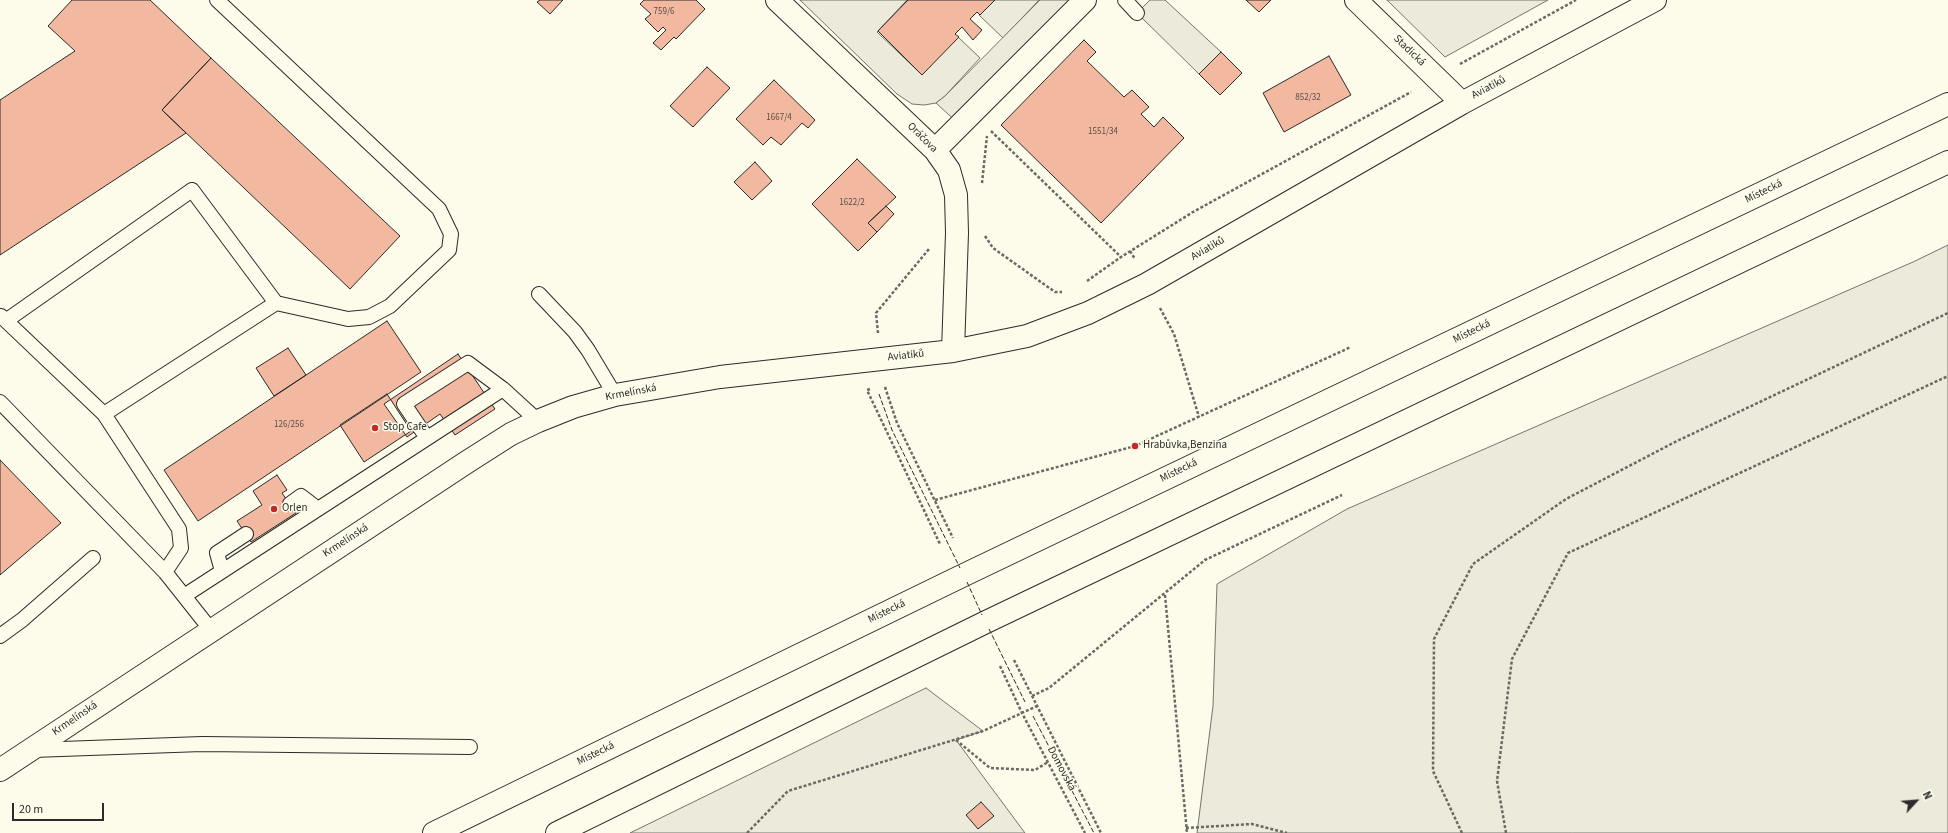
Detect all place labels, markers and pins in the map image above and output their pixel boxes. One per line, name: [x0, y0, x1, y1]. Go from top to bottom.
place label: Stop Cafe: [383, 421, 427, 435]
marker: Stop Cafe: [370, 423, 380, 433]
place label: Hrabůvka,Benzina: [1143, 439, 1227, 453]
marker: Hrabůvka,Benzina: [1130, 441, 1140, 451]
place label: Orlen: [282, 502, 307, 516]
marker: Orlen: [269, 504, 279, 514]

